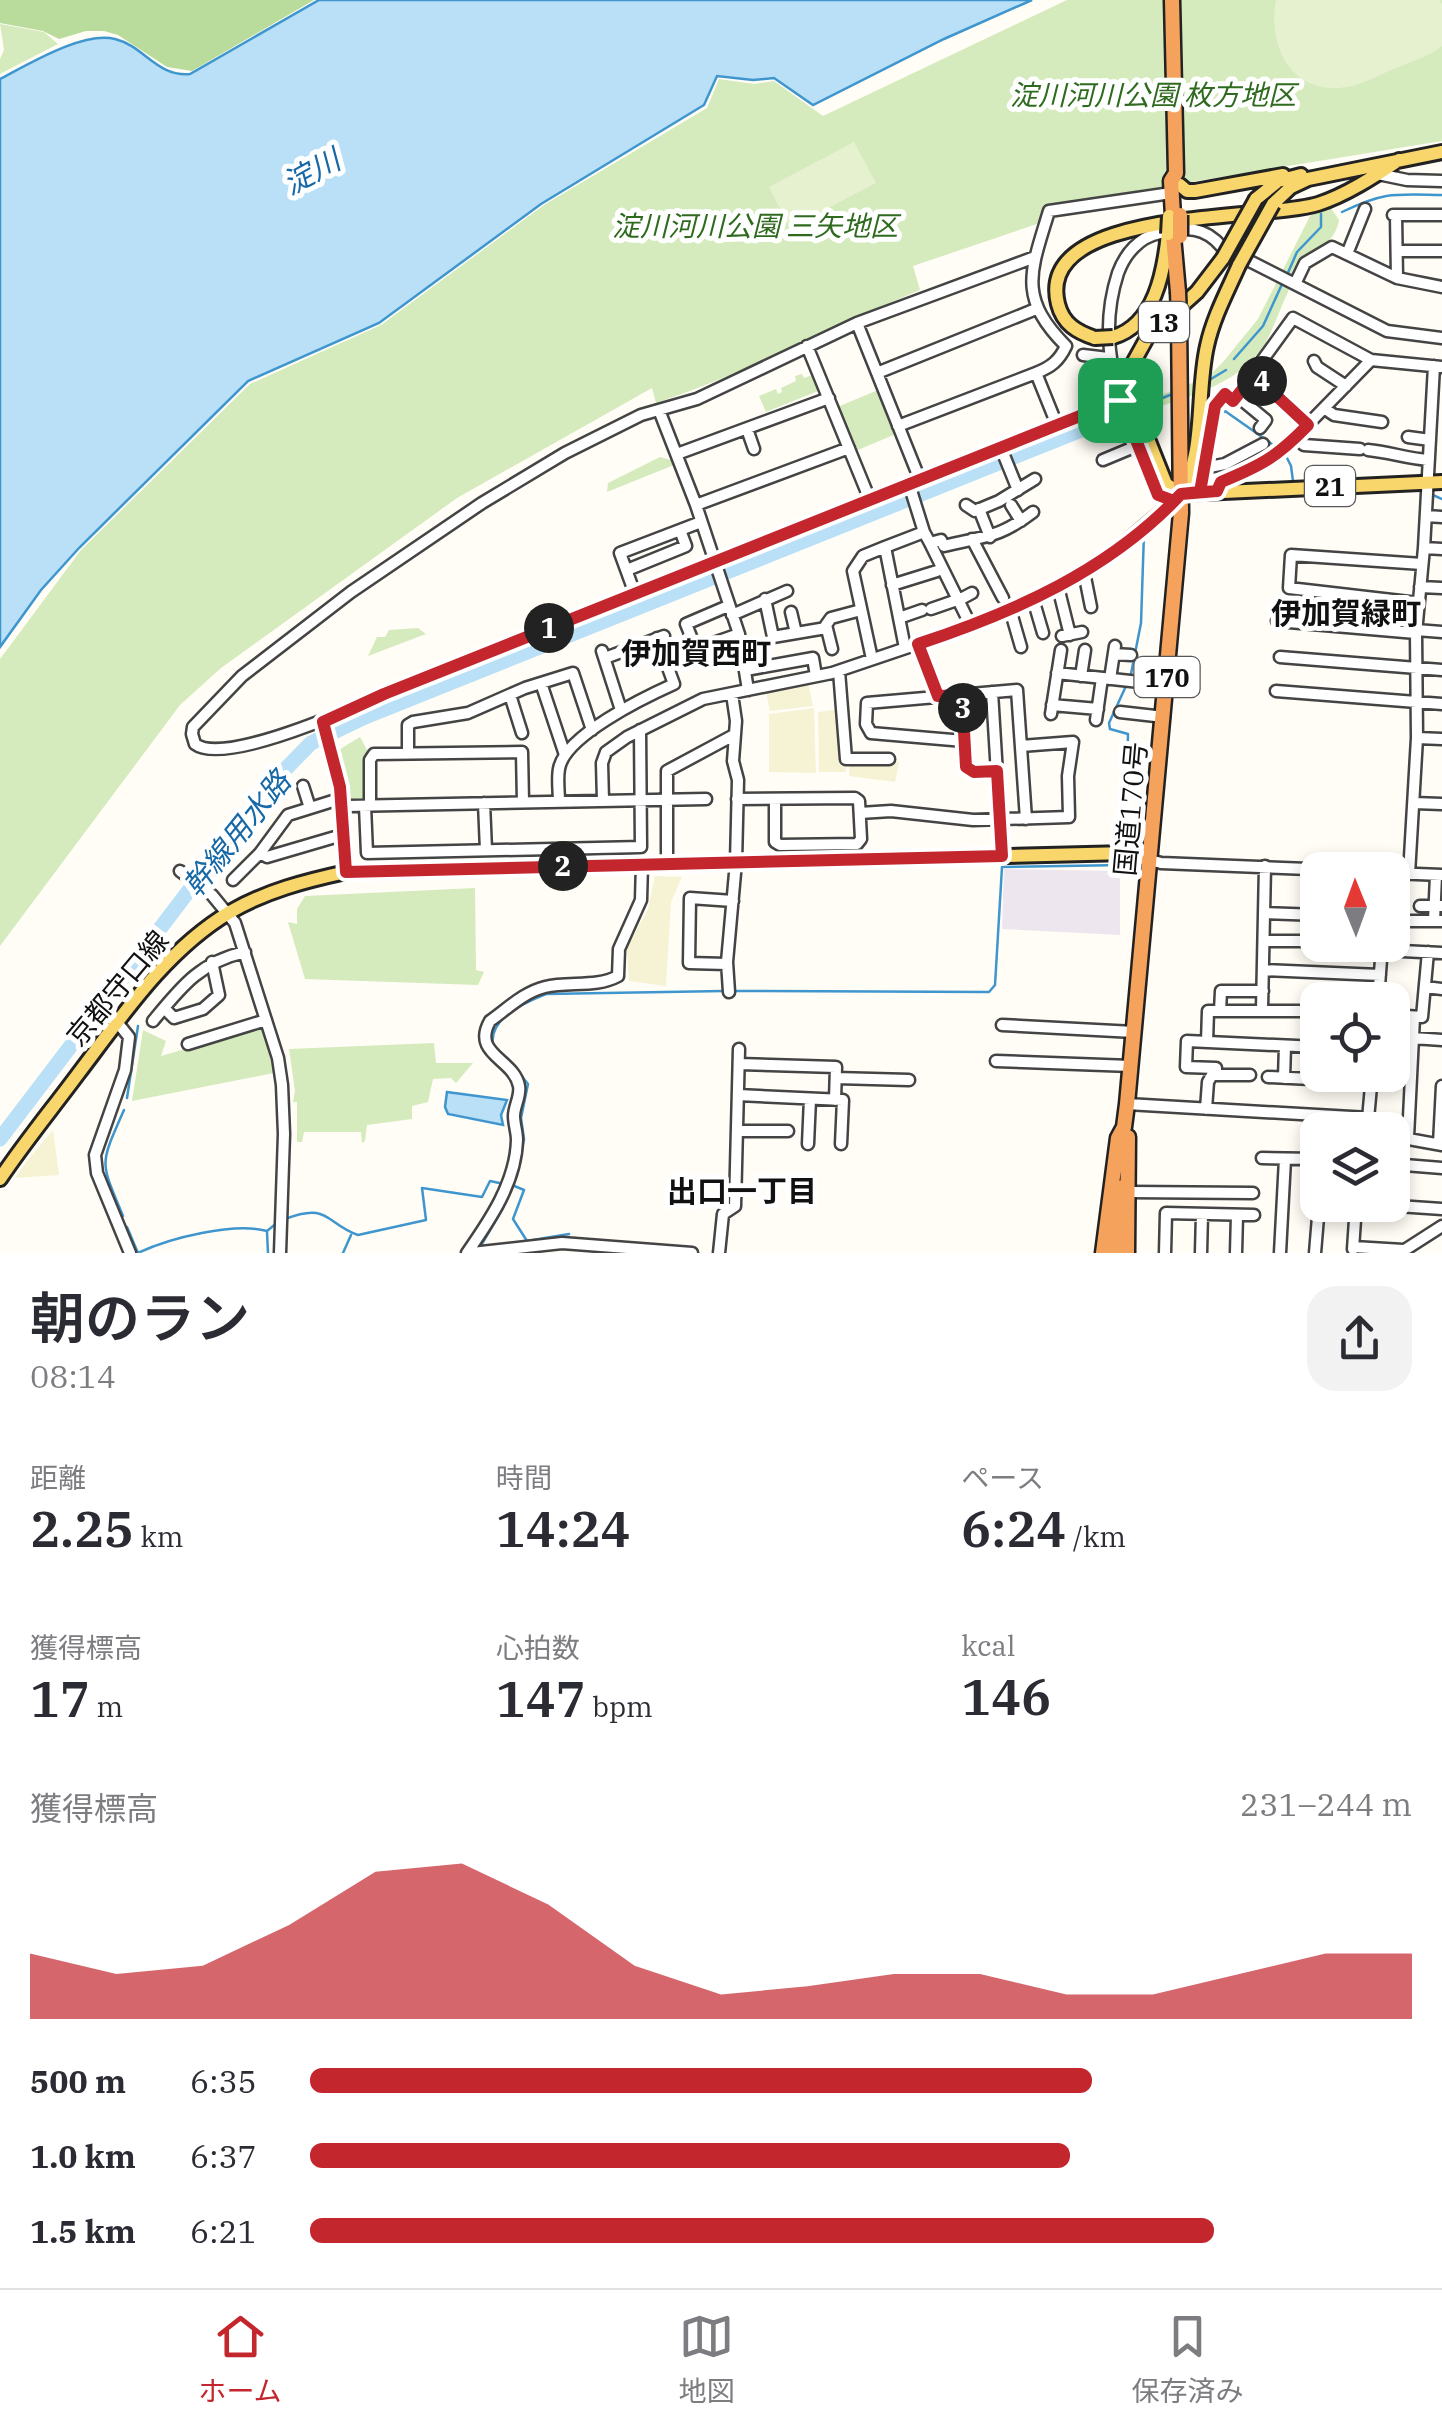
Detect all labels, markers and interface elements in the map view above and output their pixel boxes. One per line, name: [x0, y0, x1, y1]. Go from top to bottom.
park label: 淀川河川公園 枚方地区: [1010, 76, 1300, 113]
water label: 淀川: [275, 138, 349, 203]
park label: 淀川河川公園 三矢地区: [612, 207, 902, 244]
road number: 13: [1139, 302, 1189, 342]
pin: 4: [1237, 356, 1287, 406]
pin: [1078, 358, 1163, 443]
text: 4: [1254, 362, 1270, 399]
icon: arrive: [1093, 373, 1148, 428]
road number: 21: [1305, 466, 1355, 506]
district label: 伊加賀緑町: [1271, 593, 1421, 632]
pin: 1: [524, 603, 574, 653]
text: 1: [541, 609, 557, 646]
district label: 伊加賀西町: [621, 633, 771, 672]
road number: 170: [1134, 657, 1200, 697]
pin: 3: [938, 683, 988, 733]
text: 3: [955, 689, 971, 726]
street label: 国道170号: [1106, 740, 1154, 878]
water label: 幹線用水路: [174, 760, 300, 904]
pin: 2: [538, 841, 588, 891]
text: 2: [555, 847, 571, 884]
north arrow: [1300, 852, 1410, 962]
map controls: [1300, 852, 1410, 1222]
street label: 京都守口線: [58, 922, 176, 1054]
button: locate: [1300, 982, 1410, 1092]
button: layers: [1300, 1112, 1410, 1222]
district label: 出口一丁目: [667, 1171, 817, 1210]
text: 朝のラン: [30, 1282, 250, 1353]
button: share: [1307, 1286, 1412, 1391]
text: 08:14: [30, 1355, 116, 1397]
text: 距離: [30, 1459, 86, 1496]
text: 時間: [496, 1459, 552, 1496]
text: ペース: [961, 1459, 1044, 1496]
text: 2.25: [30, 1496, 134, 1561]
text: 14:24: [496, 1496, 631, 1561]
text: 6:24: [961, 1496, 1066, 1561]
text: km: [134, 1518, 183, 1555]
text: /km: [1066, 1518, 1126, 1555]
text: kcal: [961, 1627, 1015, 1664]
text: 獲得標高: [30, 1629, 142, 1666]
text: 心拍数: [496, 1629, 580, 1666]
text: 146: [961, 1664, 1051, 1729]
text: 17: [30, 1666, 90, 1731]
text: 147: [496, 1666, 586, 1731]
text: m: [90, 1688, 123, 1725]
text: bpm: [586, 1688, 653, 1725]
text: 231–244 m: [1240, 1783, 1412, 1825]
text: 獲得標高: [30, 1787, 158, 1829]
text: 500 m: [30, 2060, 126, 2102]
text: 6:35: [190, 2060, 257, 2102]
text: 1.0 km: [30, 2135, 136, 2177]
text: 6:37: [190, 2135, 257, 2177]
text: 1.5 km: [30, 2210, 136, 2252]
text: 6:21: [190, 2210, 257, 2252]
tab: ホーム: [198, 2309, 282, 2409]
tab: 地図: [679, 2309, 735, 2409]
tab: 保存済み: [1131, 2309, 1244, 2409]

